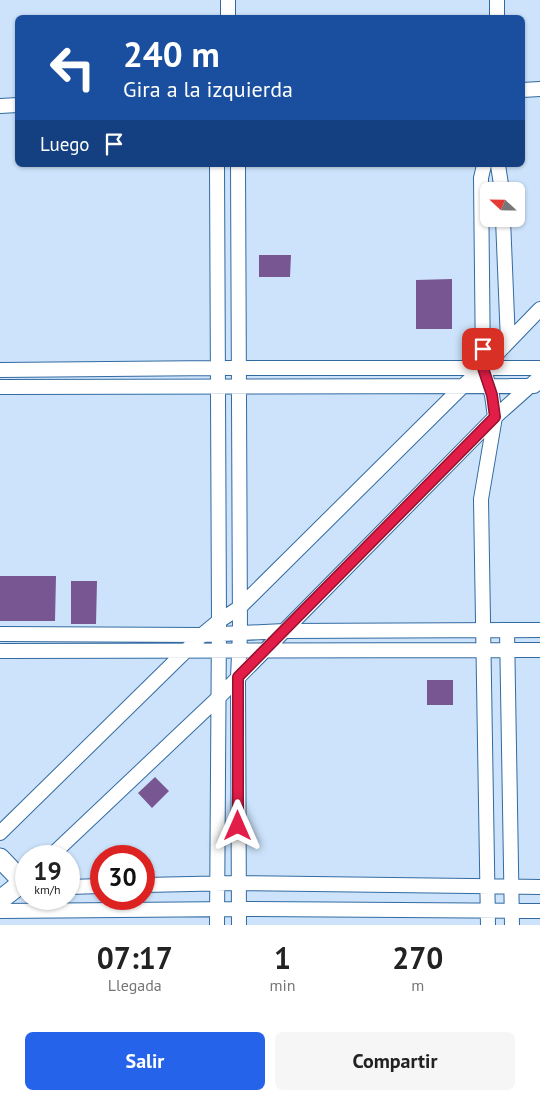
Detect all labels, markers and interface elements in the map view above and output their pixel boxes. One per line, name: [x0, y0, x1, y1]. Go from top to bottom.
text: 240 m: [123, 31, 220, 77]
icon: left: [40, 35, 105, 100]
text: Gira a la izquierda: [123, 75, 293, 103]
icon: arrive: [100, 130, 128, 158]
text: Luego: [40, 132, 90, 156]
north arrow: [480, 182, 525, 228]
map controls: [480, 182, 525, 227]
pin: [462, 328, 504, 370]
icon: arrive: [469, 335, 497, 363]
position arrow: [211, 799, 263, 851]
speed limit sign: 30: [90, 845, 155, 910]
text: 19: [33, 855, 62, 887]
text: km/h: [34, 882, 61, 897]
text: 07:17: [97, 938, 173, 977]
text: 1: [274, 938, 291, 977]
text: 270: [392, 938, 443, 977]
text: Llegada: [108, 975, 162, 995]
text: min: [270, 975, 296, 995]
text: m: [411, 975, 424, 995]
button: Salir: [25, 1032, 265, 1090]
button: Compartir: [275, 1032, 515, 1090]

